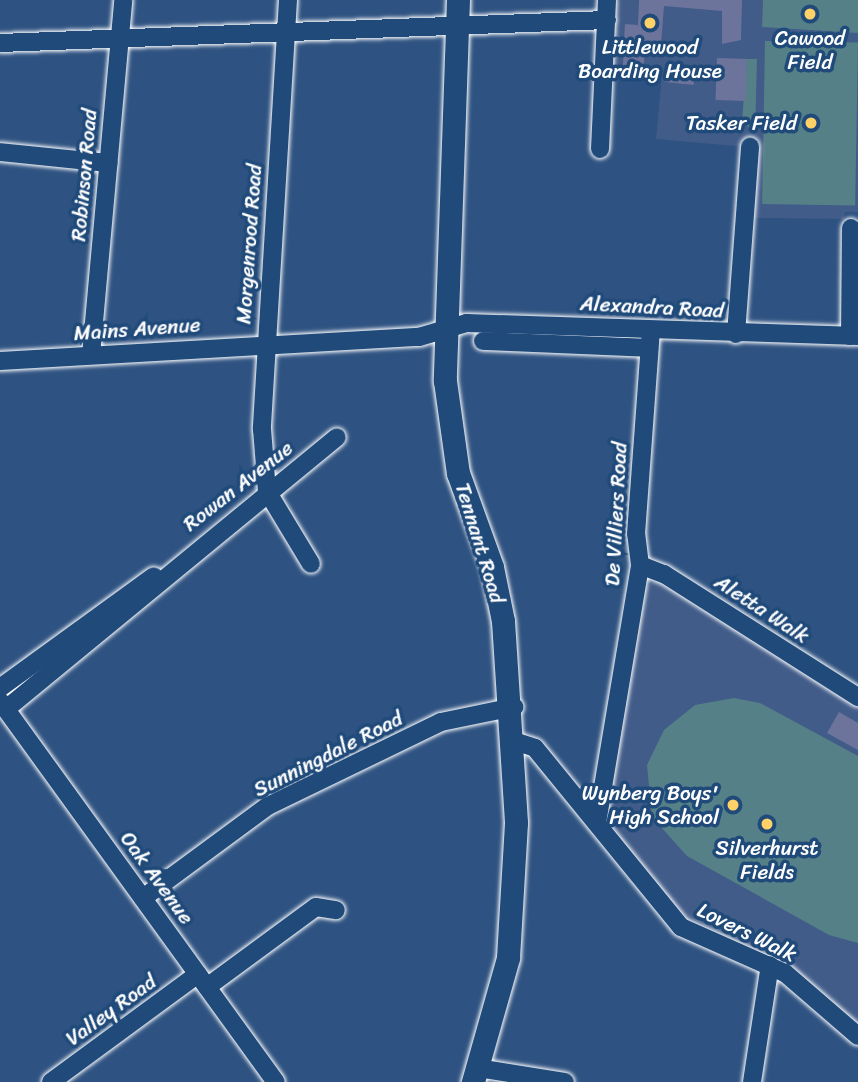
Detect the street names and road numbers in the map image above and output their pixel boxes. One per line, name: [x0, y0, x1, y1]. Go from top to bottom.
street label: Robinson Road: [66, 108, 102, 242]
street label: Morgenrood Road: [231, 163, 267, 325]
street label: Alexandra Road: [579, 291, 725, 323]
street label: Mains Avenue: [73, 312, 201, 346]
street label: Rowan Avenue: [178, 435, 298, 537]
street label: De Villiers Road: [600, 442, 632, 586]
street label: Tennant Road: [450, 480, 510, 606]
street label: Aletta Walk: [710, 569, 814, 649]
street label: Sunningdale Road: [249, 706, 407, 802]
street label: Oak Avenue: [115, 827, 199, 929]
street label: Lovers Walk: [693, 897, 801, 967]
street label: Valley Road: [61, 969, 161, 1051]

